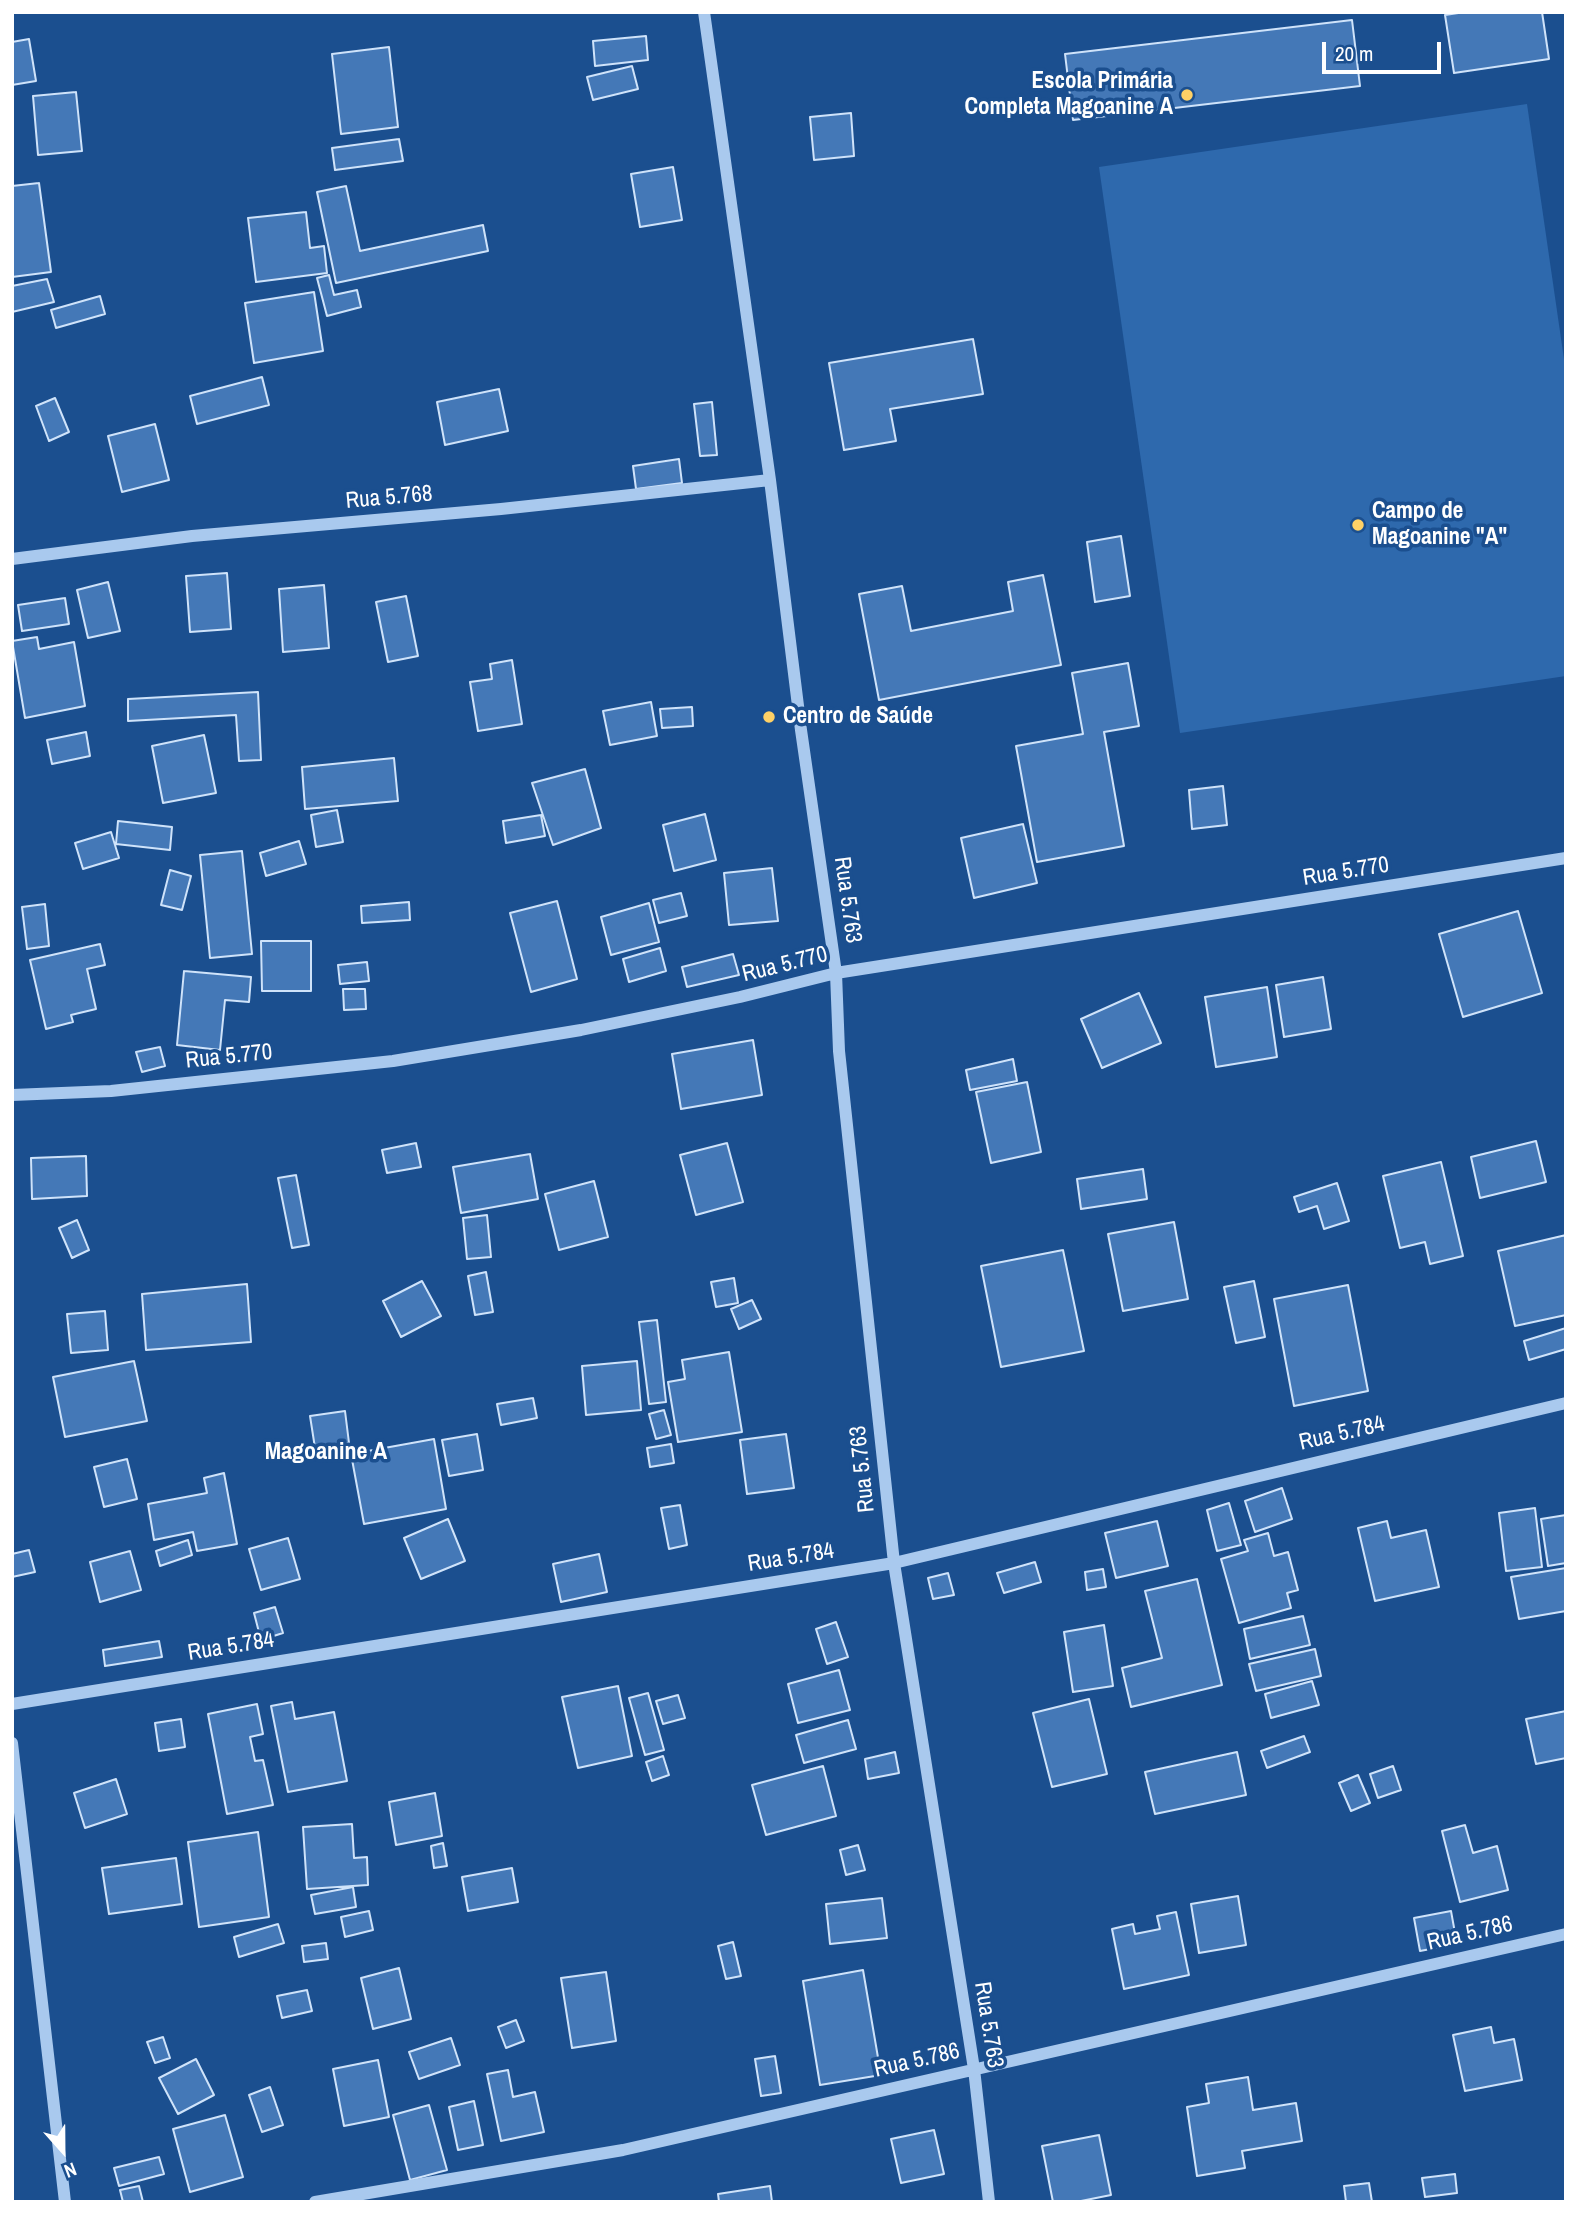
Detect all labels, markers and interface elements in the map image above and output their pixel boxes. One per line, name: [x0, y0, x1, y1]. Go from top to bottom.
scale bar: [1326, 28, 1445, 72]
text: 20 m: [1335, 39, 1373, 68]
place label: Escola Primária Completa Magoanine A: [964, 68, 1173, 122]
marker: Escola Primária Completa Magoanine A: [1179, 87, 1195, 103]
street label: Rua 5.768: [344, 480, 434, 516]
place label: Campo de Magoanine "A": [1372, 498, 1507, 552]
marker: Campo de Magoanine "A": [1350, 517, 1366, 533]
place label: Centro de Saúde: [783, 703, 933, 731]
marker: Centro de Saúde: [761, 709, 777, 725]
street label: Rua 5.770: [1301, 852, 1391, 892]
street label: Rua 5.763: [827, 855, 867, 945]
street label: Rua 5.770: [739, 941, 831, 989]
street label: Rua 5.770: [184, 1039, 274, 1075]
street label: Rua 5.784: [1296, 1411, 1388, 1457]
street label: Rua 5.763: [845, 1424, 881, 1514]
district label: Magoanine A: [265, 1439, 387, 1467]
street label: Rua 5.784: [746, 1538, 836, 1578]
street label: Rua 5.784: [186, 1627, 276, 1667]
street label: Rua 5.786: [1424, 1911, 1516, 1957]
street label: Rua 5.763: [968, 1980, 1008, 2070]
street label: Rua 5.786: [871, 2038, 963, 2084]
north arrow: [28, 2116, 98, 2186]
text: N: [61, 2156, 80, 2185]

